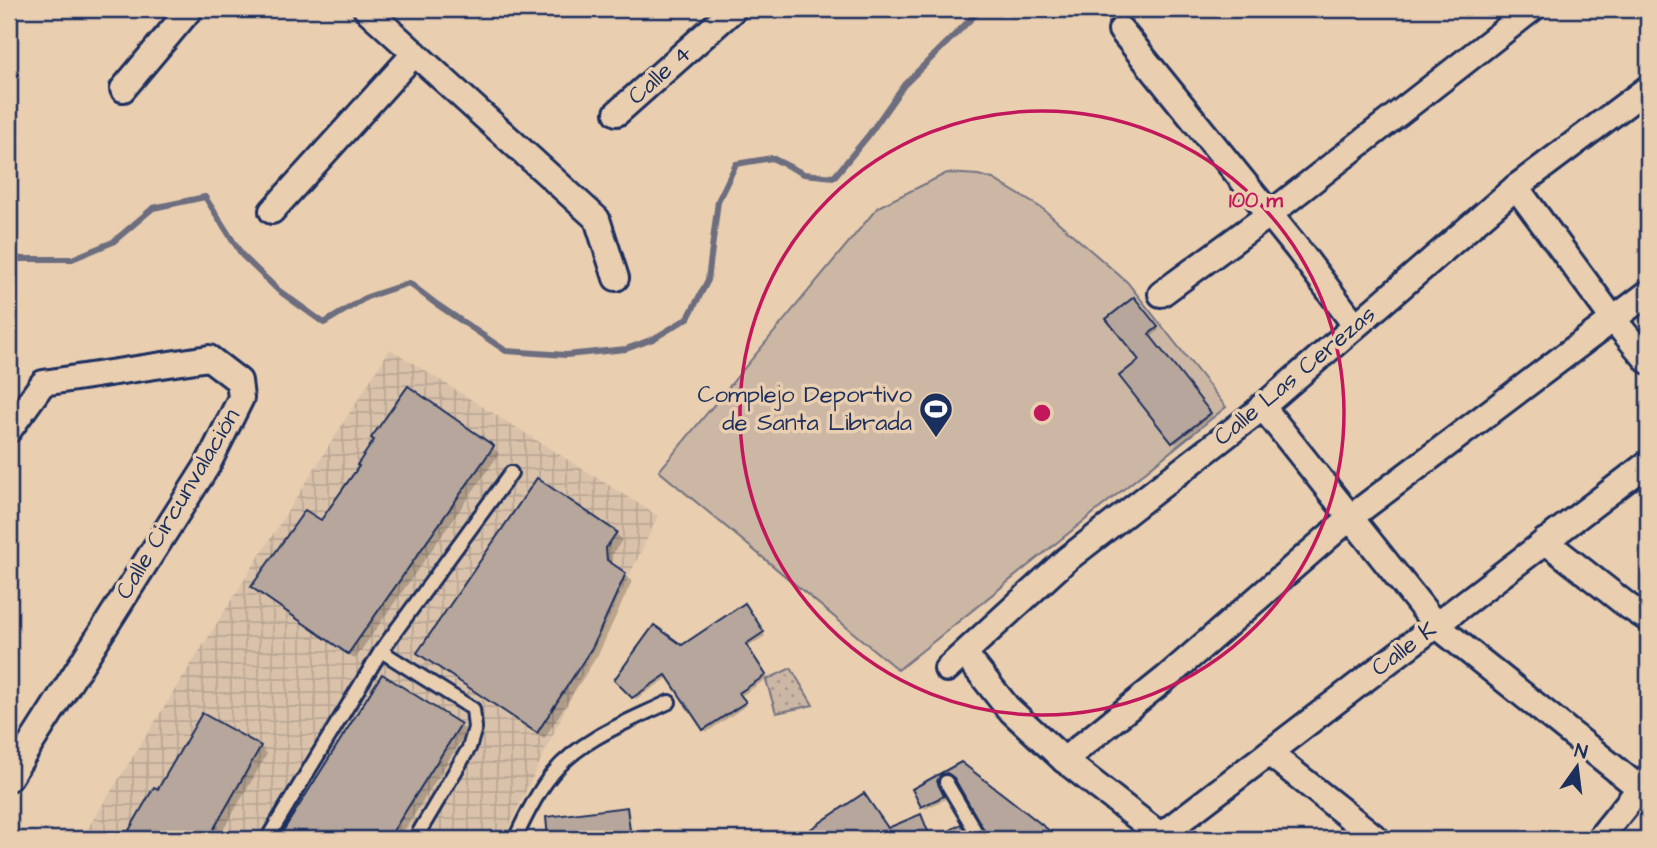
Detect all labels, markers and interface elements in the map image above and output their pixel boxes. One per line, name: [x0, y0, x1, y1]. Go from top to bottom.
street label: Calle 4: [621, 37, 699, 113]
text: 100 m: [1229, 186, 1284, 215]
street label: Calle Las Cerezas: [1207, 298, 1383, 454]
place label: Complejo Deportivo de Santa Librada: [697, 378, 913, 440]
sports icon: Complejo Deportivo de Santa Librada: [917, 390, 955, 439]
centre of rings: [1030, 401, 1054, 425]
street label: Calle Circunvalación: [107, 402, 249, 606]
street label: Calle K: [1364, 613, 1444, 685]
north arrow: [1542, 732, 1612, 802]
text: N: [1572, 737, 1590, 767]

